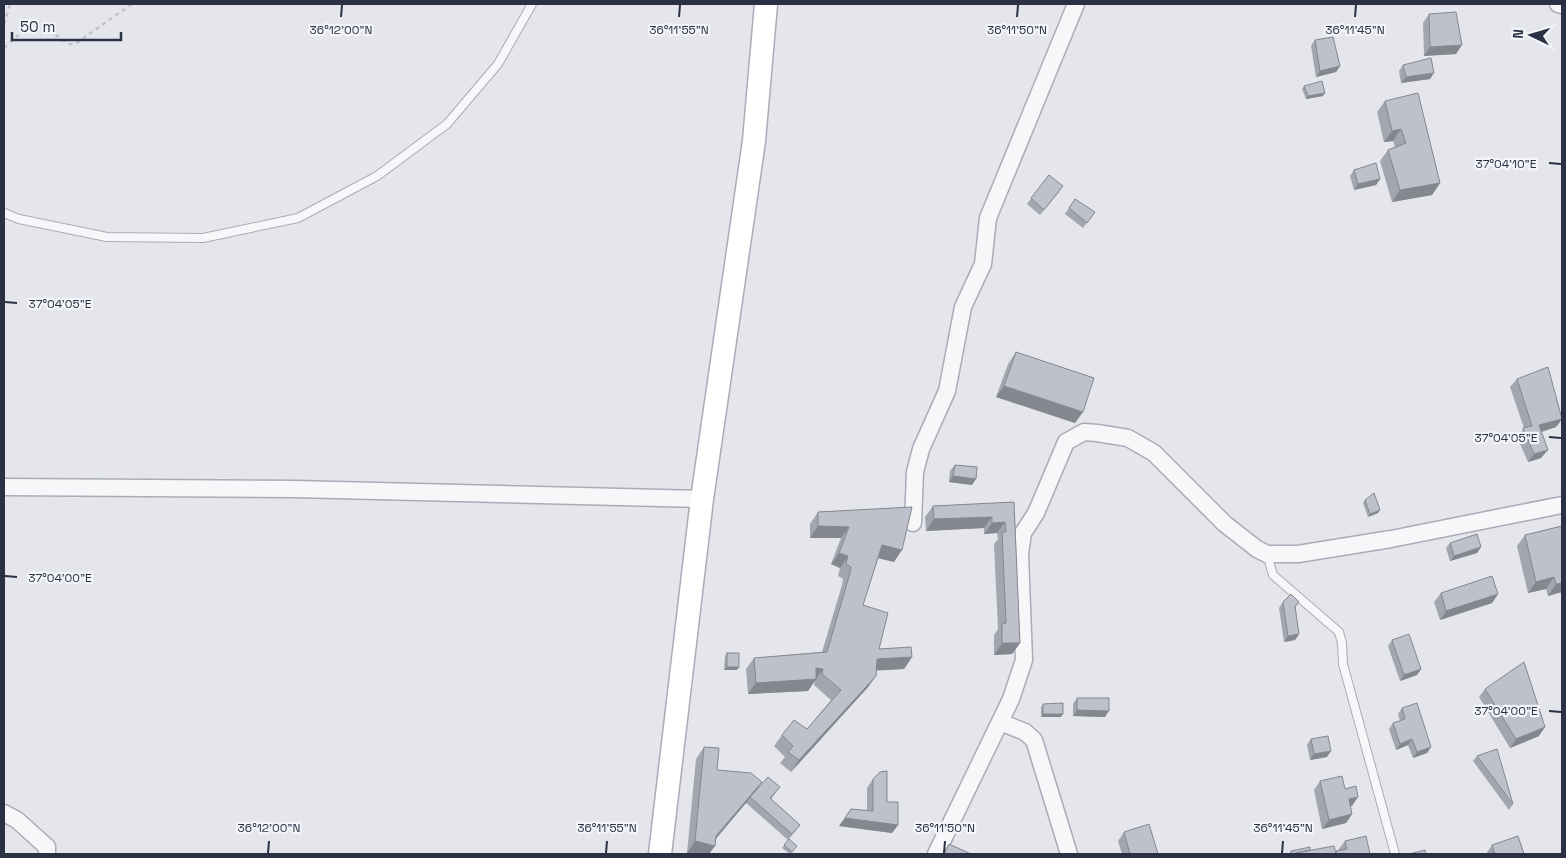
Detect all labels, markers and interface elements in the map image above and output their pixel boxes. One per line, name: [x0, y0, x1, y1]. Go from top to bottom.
scale bar: [12, 10, 121, 42]
north arrow: [1506, 10, 1556, 60]
text: 50 m: [20, 17, 55, 36]
text: 36°12'00"N: [310, 22, 372, 38]
text: 36°11'55"N: [649, 22, 709, 38]
text: 36°11'50"N: [987, 22, 1047, 38]
text: 36°11'45"N: [1325, 22, 1385, 38]
text: N: [1509, 28, 1527, 39]
text: 37°04'10"E: [1476, 156, 1537, 172]
text: 37°04'05"E: [28, 296, 92, 312]
text: 37°04'05"E: [1474, 430, 1538, 446]
text: 37°04'00"E: [28, 570, 92, 586]
text: 37°04'00"E: [1474, 703, 1538, 719]
text: 36°12'00"N: [238, 820, 300, 836]
text: 36°11'55"N: [577, 820, 637, 836]
text: 36°11'50"N: [915, 820, 975, 836]
text: 36°11'45"N: [1253, 820, 1313, 836]

